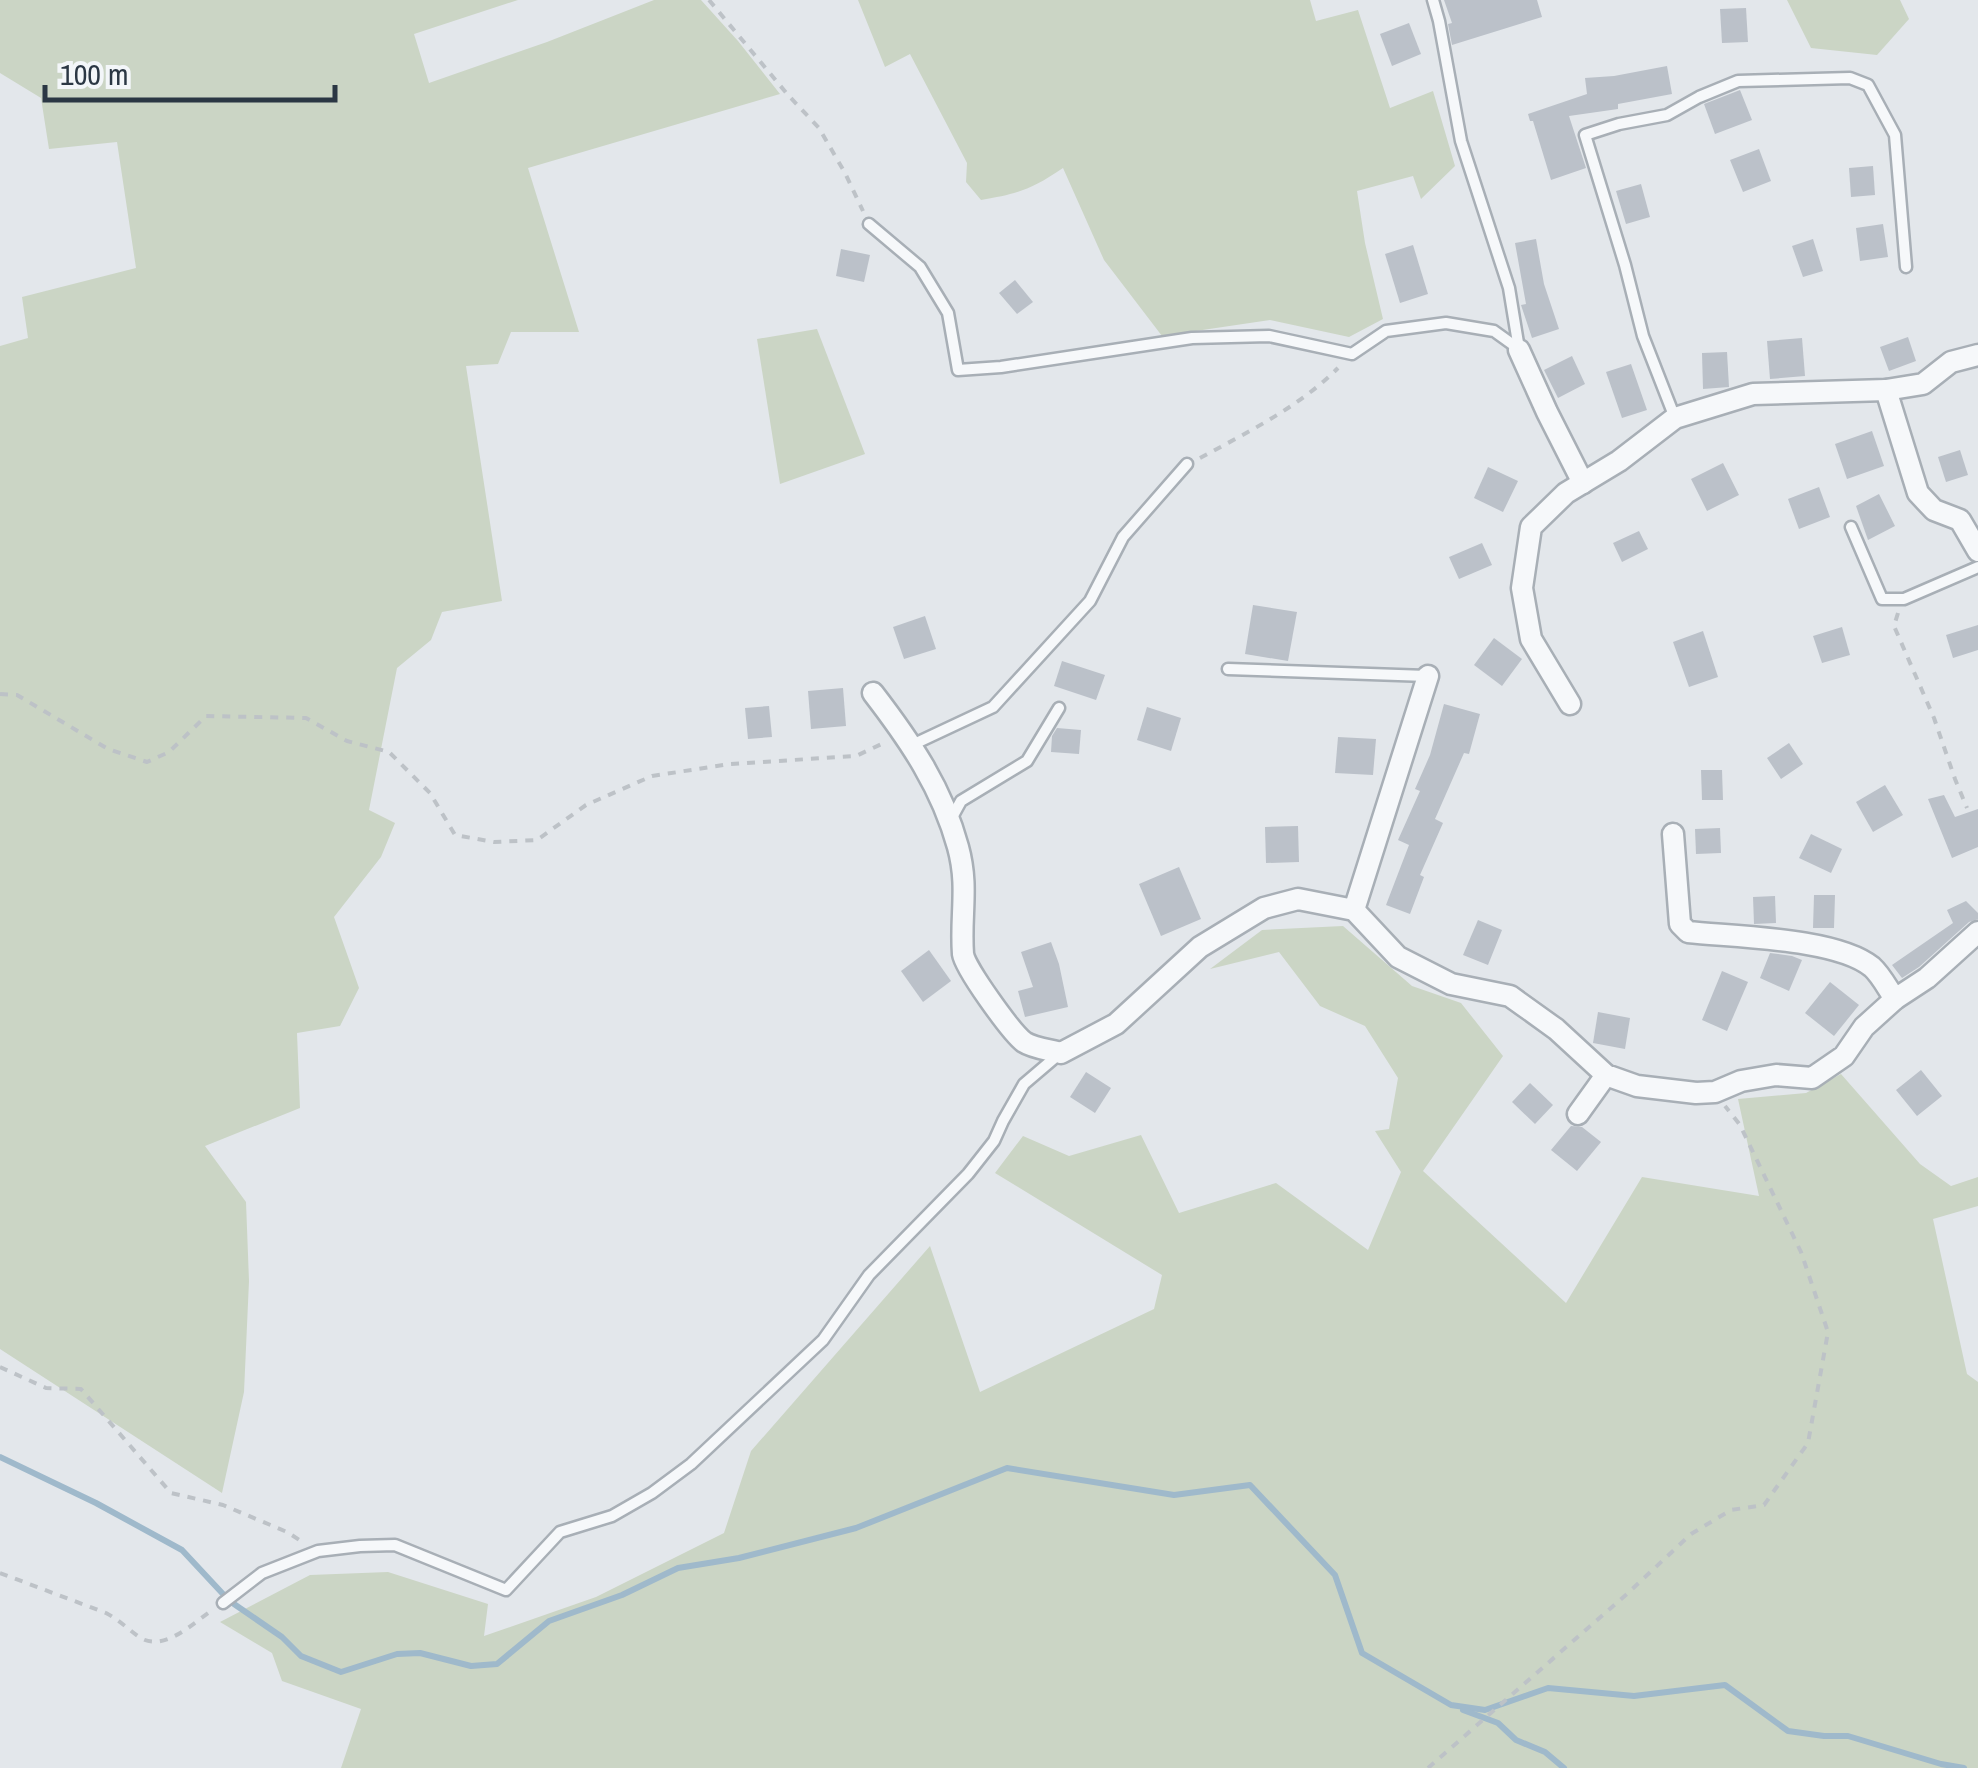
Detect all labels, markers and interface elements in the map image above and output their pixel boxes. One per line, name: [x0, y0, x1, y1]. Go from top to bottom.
scale bar: [45, 40, 335, 102]
text: 100 m: [60, 54, 128, 94]

